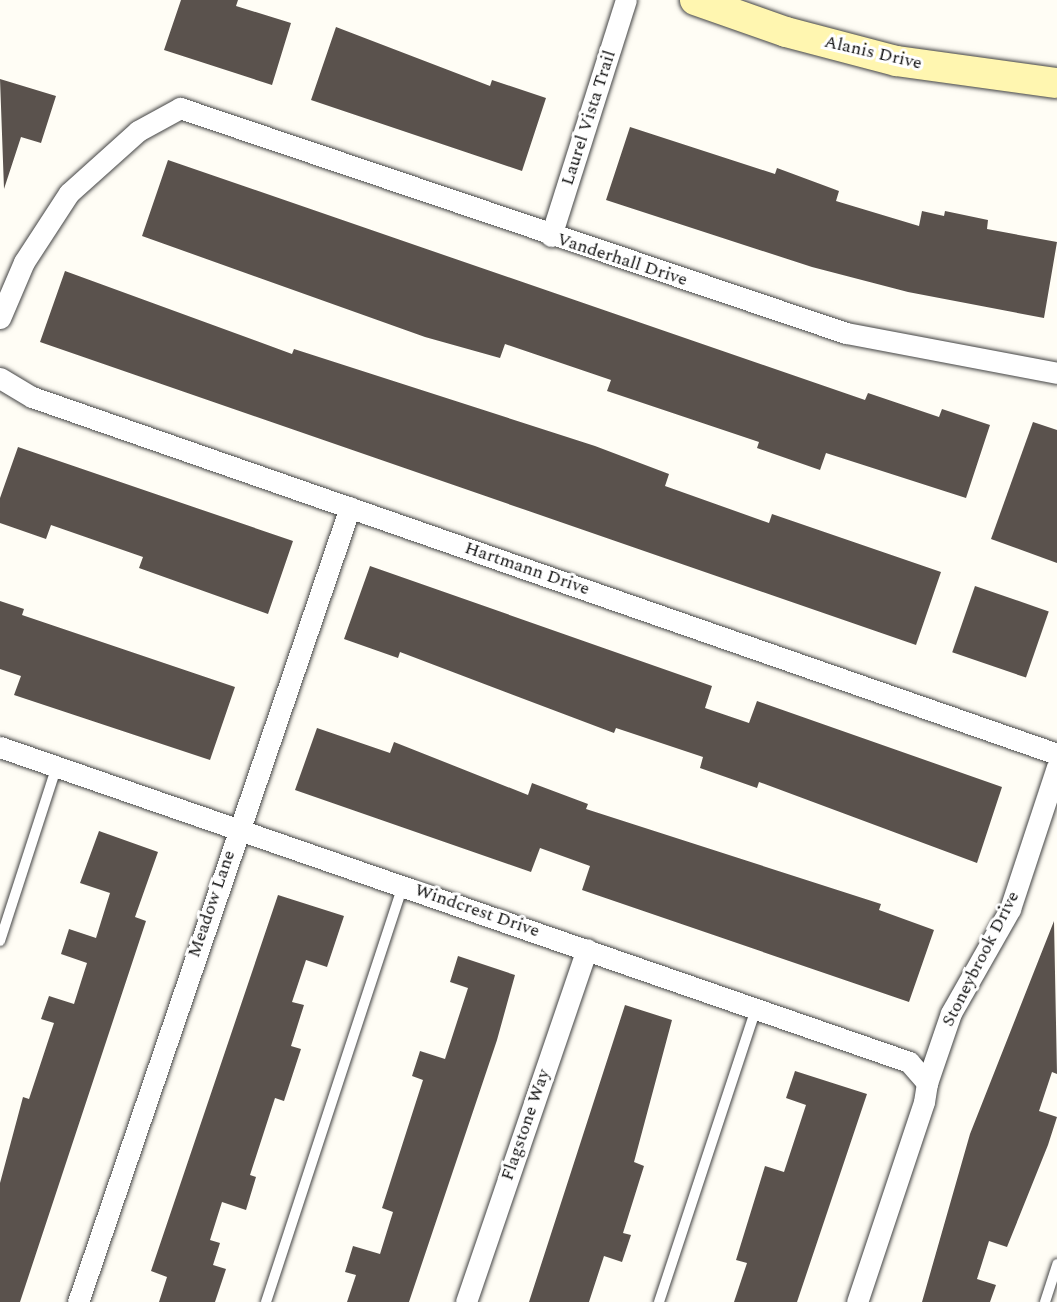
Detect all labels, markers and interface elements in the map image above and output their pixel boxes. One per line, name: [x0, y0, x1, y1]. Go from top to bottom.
street label: Alanis Drive: [822, 31, 924, 75]
street label: Laurel Vista Trail: [557, 48, 621, 188]
street label: Vanderhall Drive: [554, 229, 690, 291]
street label: Hartmann Drive: [462, 537, 592, 601]
street label: Meadow Lane: [184, 848, 240, 960]
street label: Windcrest Drive: [412, 880, 542, 942]
street label: Stoneybrook Drive: [938, 888, 1024, 1030]
street label: Flagstone Way: [497, 1066, 555, 1184]

